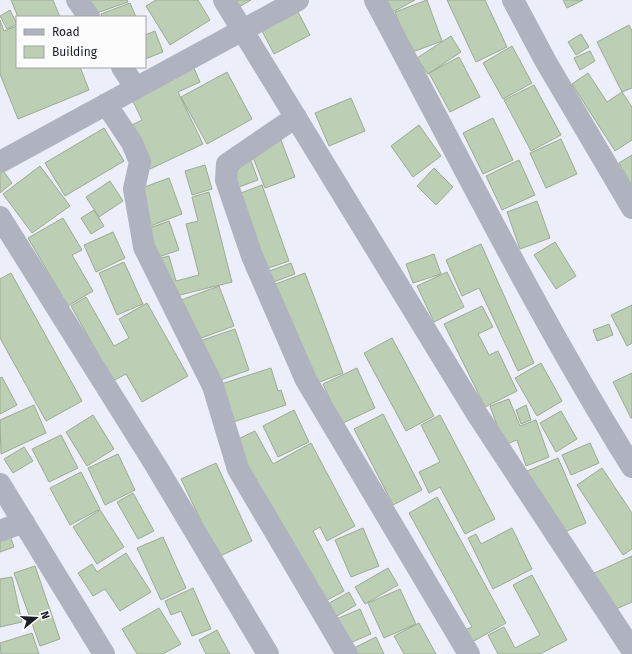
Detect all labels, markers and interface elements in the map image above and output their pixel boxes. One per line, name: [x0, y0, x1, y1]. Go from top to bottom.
legend: [16, 16, 146, 68]
text: Road: [52, 25, 80, 39]
text: Building: [52, 45, 98, 59]
north arrow: [16, 598, 56, 638]
text: N: [38, 610, 52, 621]

